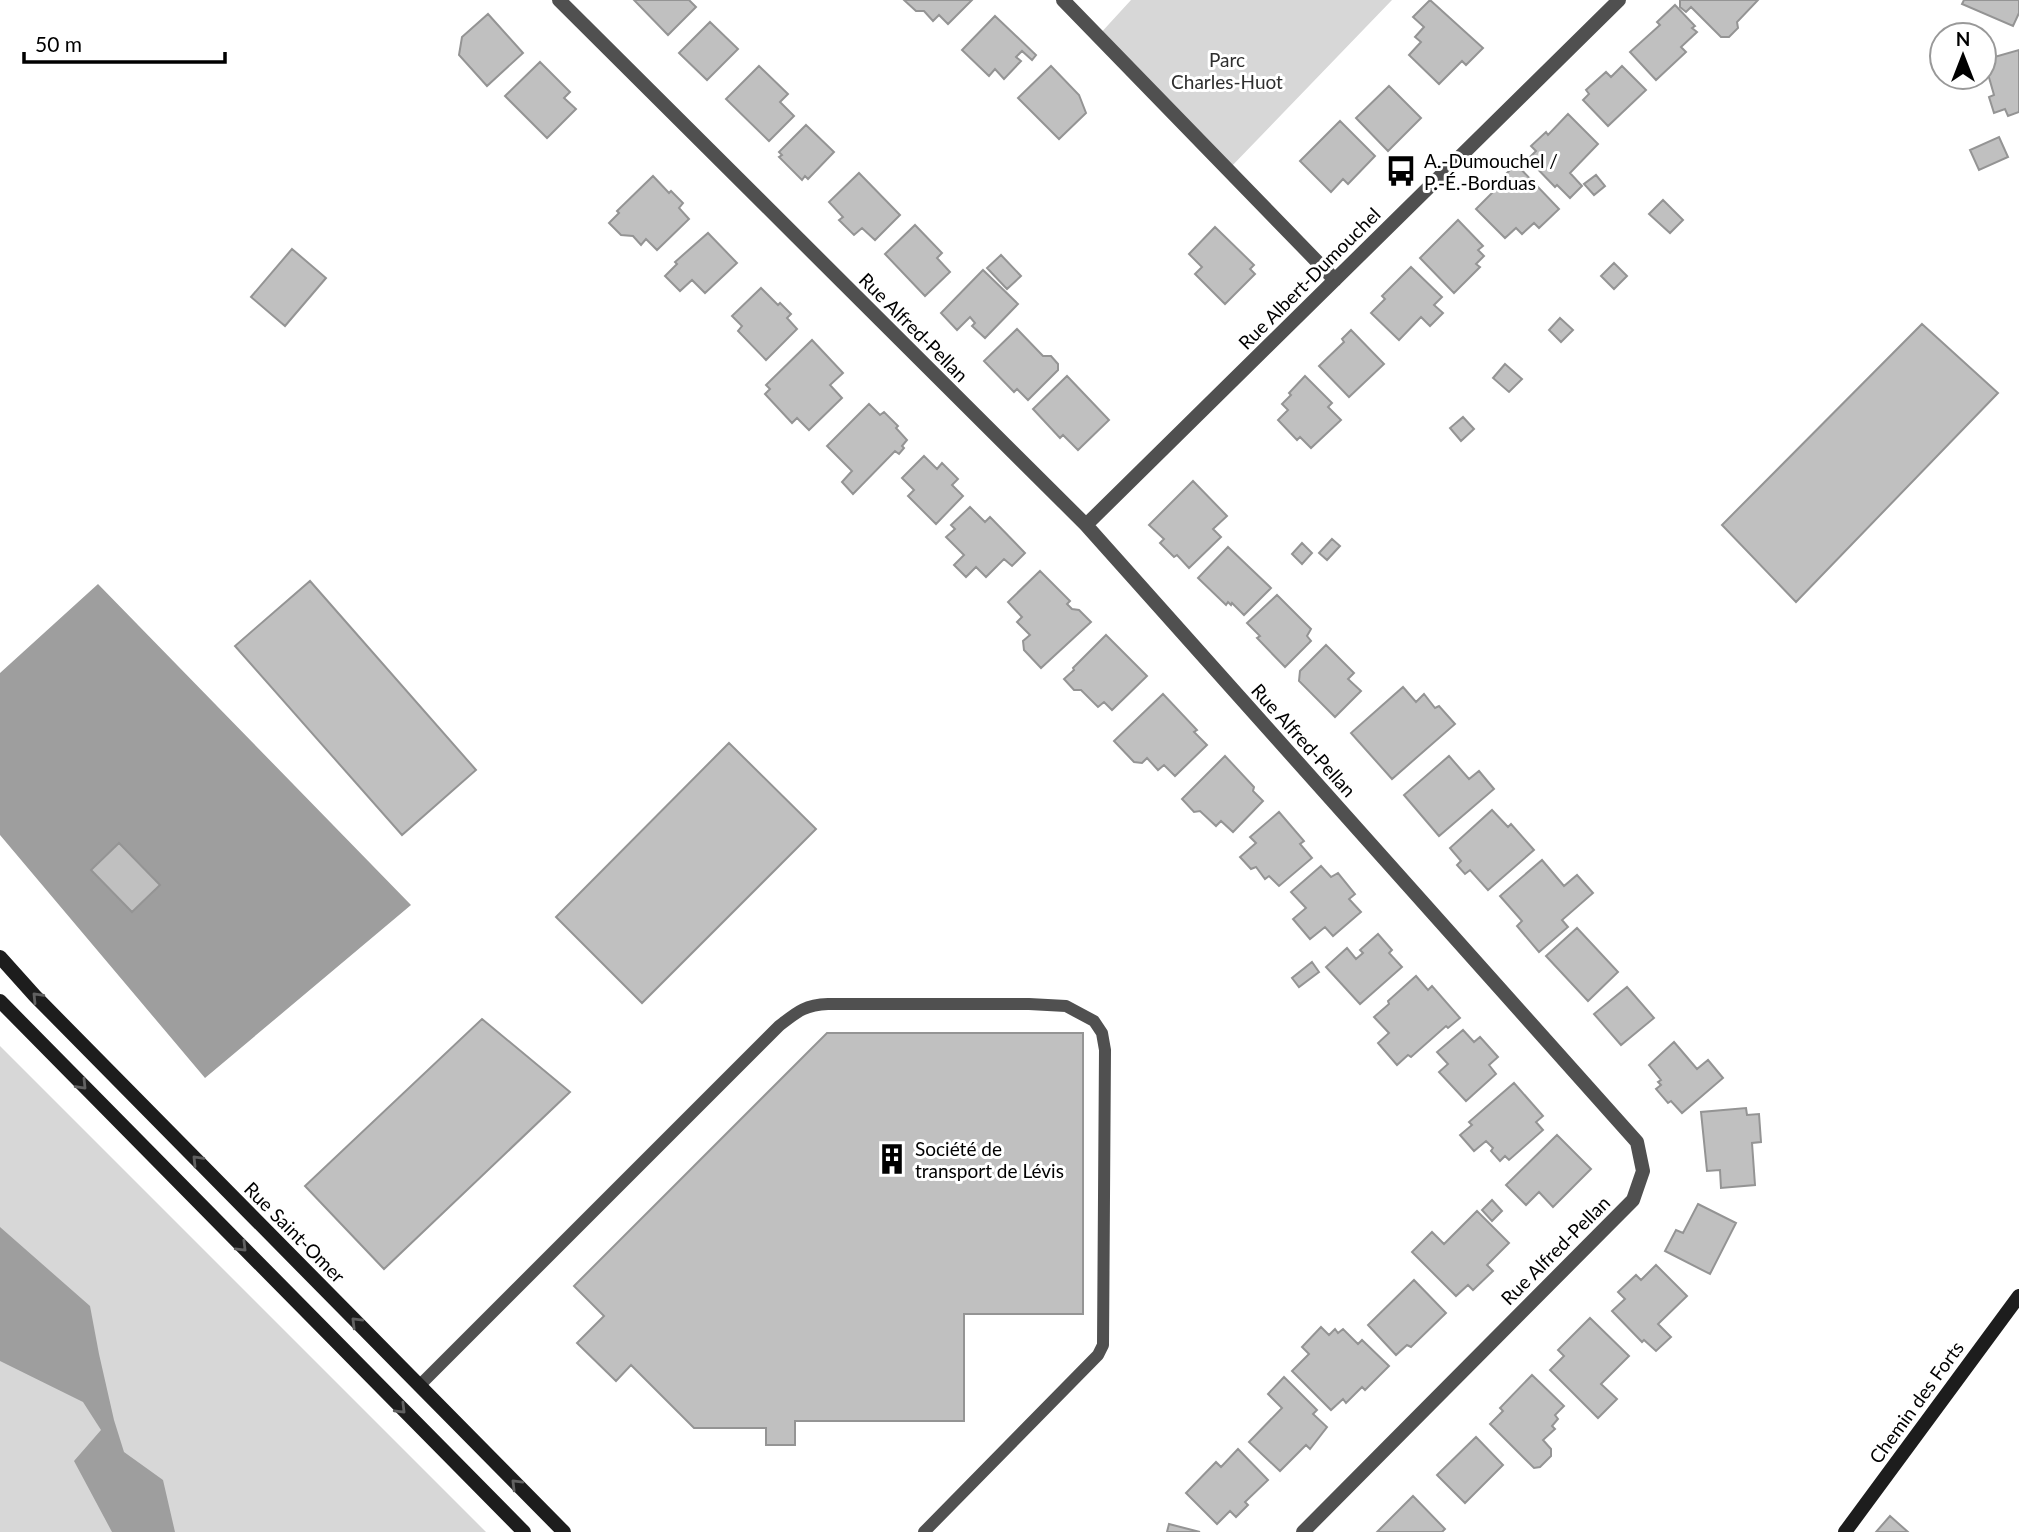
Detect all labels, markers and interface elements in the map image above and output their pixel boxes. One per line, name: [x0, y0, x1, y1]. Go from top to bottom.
scale bar: [24, 21, 226, 65]
north arrow: [1928, 21, 1998, 91]
text: N: [1956, 27, 1970, 50]
text: 50 m: [35, 31, 82, 56]
park label: Parc Charles-Huot: [1171, 48, 1283, 93]
place label: A.-Dumouchel / P.-É.-Borduas: [1424, 149, 1558, 194]
bus stop icon: A.-Dumouchel / P.-É.-Borduas: [1384, 154, 1418, 188]
street label: Rue Albert-Dumouchel: [1233, 202, 1385, 354]
street label: Rue Alfred-Pellan: [855, 268, 973, 386]
street label: Rue Alfred-Pellan: [1247, 679, 1361, 801]
one-way arrow: [33, 992, 46, 1005]
one-way arrow: [74, 1076, 87, 1089]
place label: Société de transport de Lévis: [915, 1137, 1064, 1182]
building icon: Société de transport de Lévis: [875, 1142, 909, 1176]
one-way arrow: [192, 1155, 205, 1168]
street label: Rue Saint-Omer: [240, 1177, 350, 1287]
street label: Rue Alfred-Pellan: [1496, 1191, 1614, 1309]
one-way arrow: [233, 1238, 246, 1251]
one-way arrow: [352, 1317, 365, 1330]
street label: Chemin des Forts: [1864, 1336, 1968, 1468]
one-way arrow: [393, 1401, 406, 1414]
one-way arrow: [511, 1479, 524, 1492]

